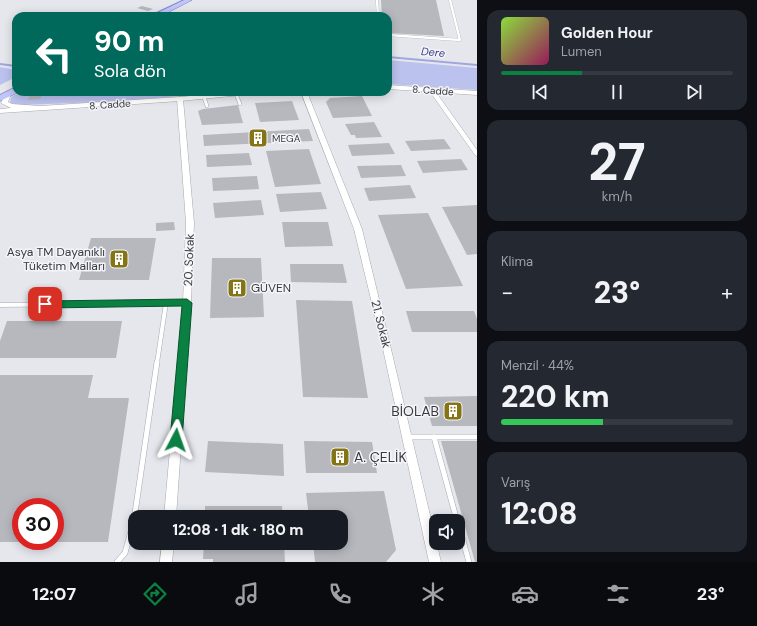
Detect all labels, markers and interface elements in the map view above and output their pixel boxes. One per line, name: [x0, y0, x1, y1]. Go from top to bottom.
text: 90 m: [94, 23, 164, 60]
text: Golden Hour: [561, 23, 653, 43]
icon: left: [28, 28, 80, 80]
text: Lumen: [561, 43, 602, 60]
water label: Dere: [420, 44, 446, 60]
text: Sola dön: [94, 59, 166, 83]
icon: previous: [529, 81, 551, 103]
icon: pause: [606, 81, 628, 103]
icon: next: [683, 81, 705, 103]
street label: 8. Cadde: [412, 83, 454, 98]
street label: 8. Cadde: [89, 97, 132, 112]
building icon: MEGA: [247, 127, 269, 149]
text: 27: [588, 128, 646, 196]
place label: MEGA: [272, 132, 301, 145]
text: km/h: [602, 188, 632, 205]
street label: 20. Sokak: [180, 233, 198, 287]
place label: Asya TM Dayanıklı Tüketim Malları: [7, 244, 105, 274]
building icon: Asya TM Dayanıklı Tüketim Malları: [108, 248, 130, 270]
text: Klima: [501, 253, 533, 270]
text: 23°: [594, 273, 640, 312]
building icon: GÜVEN: [226, 277, 248, 299]
text: −: [501, 278, 513, 307]
text: +: [721, 278, 733, 307]
place label: GÜVEN: [251, 280, 291, 296]
pin: [28, 287, 62, 321]
icon: arrive: [34, 293, 56, 315]
street label: 21. Sokak: [367, 298, 395, 350]
text: Menzil · 44%: [501, 357, 574, 374]
text: 220 km: [501, 377, 610, 416]
building icon: BİOLAB: [442, 400, 464, 422]
place label: BİOLAB: [391, 402, 439, 420]
position arrow: [155, 419, 197, 461]
building icon: A. ÇELİK: [329, 446, 351, 468]
place label: A. ÇELİK: [354, 448, 407, 466]
text: Varış: [501, 474, 530, 491]
text: 12:08: [501, 494, 577, 533]
speed limit sign: 30: [12, 498, 64, 550]
map controls: [429, 514, 465, 550]
button: sound: [429, 514, 465, 550]
text: 12:08 · 1 dk · 180 m: [173, 520, 303, 540]
icon: directions: [141, 580, 169, 608]
icon: music: [233, 580, 261, 608]
icon: phone: [326, 580, 354, 608]
icon: climate: [419, 580, 447, 608]
icon: car: [511, 580, 539, 608]
icon: filters: [604, 580, 632, 608]
text: 12:07: [32, 582, 76, 606]
text: 23°: [697, 582, 725, 606]

